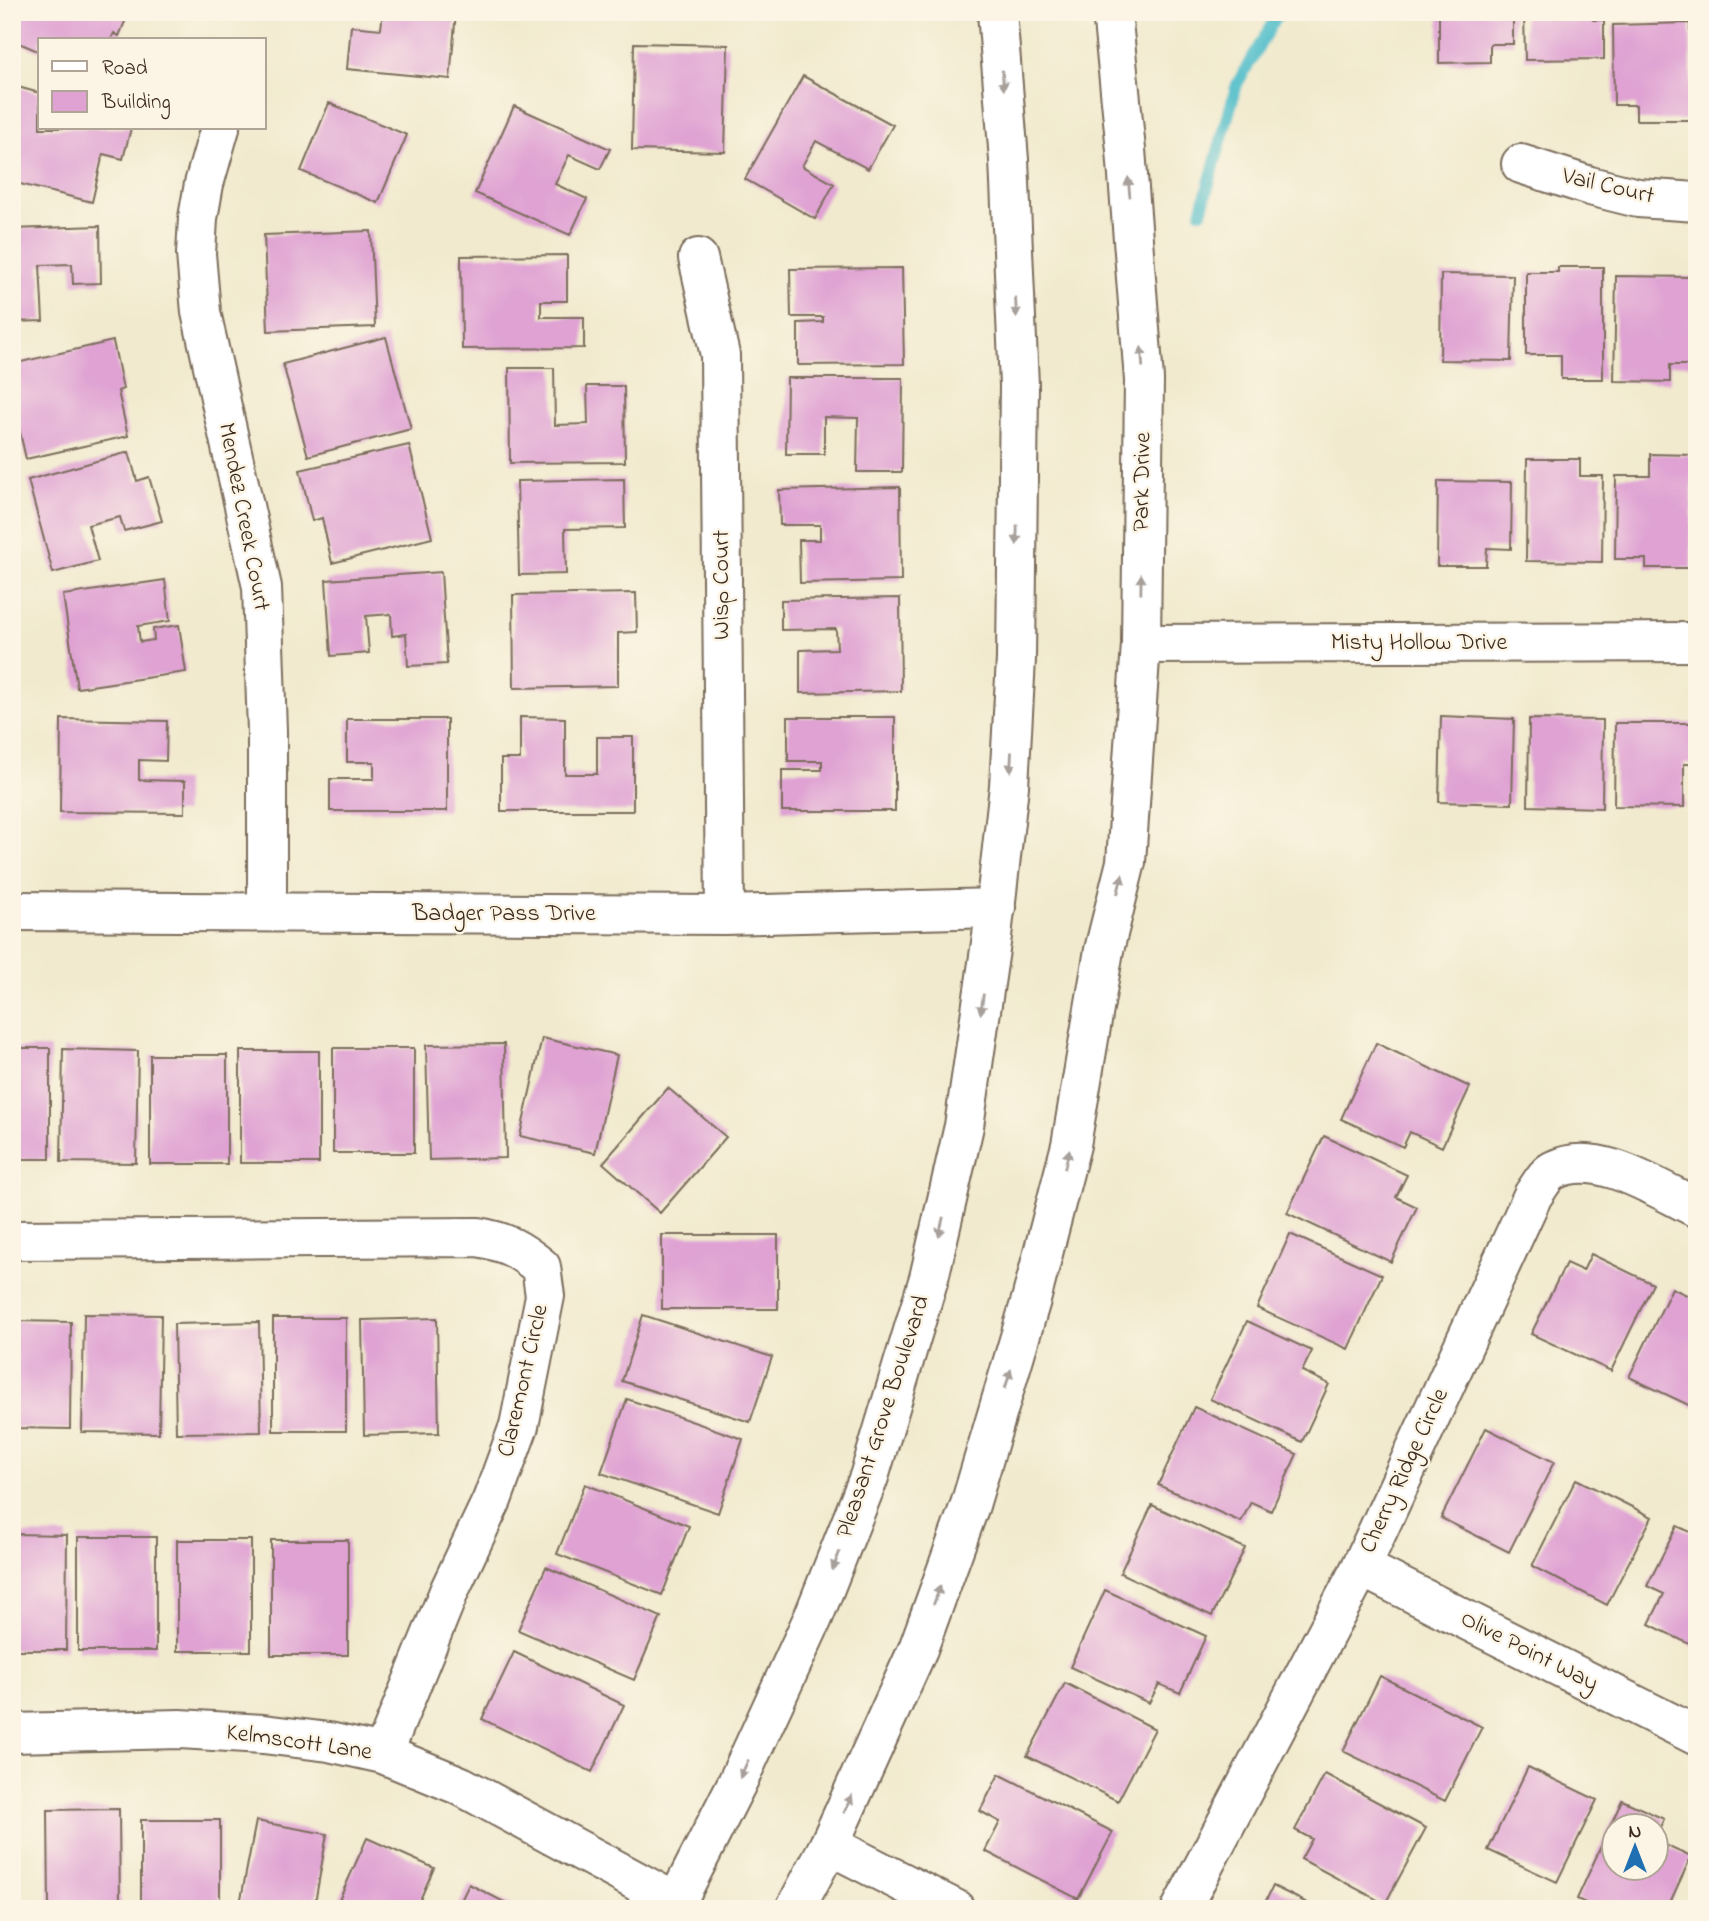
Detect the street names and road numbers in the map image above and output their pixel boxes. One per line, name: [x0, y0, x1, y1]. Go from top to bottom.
street label: Vail Court: [1558, 159, 1657, 215]
street label: Mendez Creek Court: [208, 420, 278, 614]
street label: Park Drive: [1125, 432, 1161, 532]
street label: Wisp Court: [705, 530, 740, 640]
street label: Misty Hollow Drive: [1331, 626, 1508, 662]
street label: Badger Pass Drive: [411, 897, 596, 932]
street label: Pleasant Grove Boulevard: [828, 1291, 940, 1543]
street label: Claremont Circle: [489, 1301, 559, 1461]
street label: Cherry Ridge Circle: [1351, 1382, 1460, 1560]
street label: Olive Point Way: [1453, 1602, 1604, 1703]
street label: Kelmscott Lane: [224, 1715, 374, 1771]

